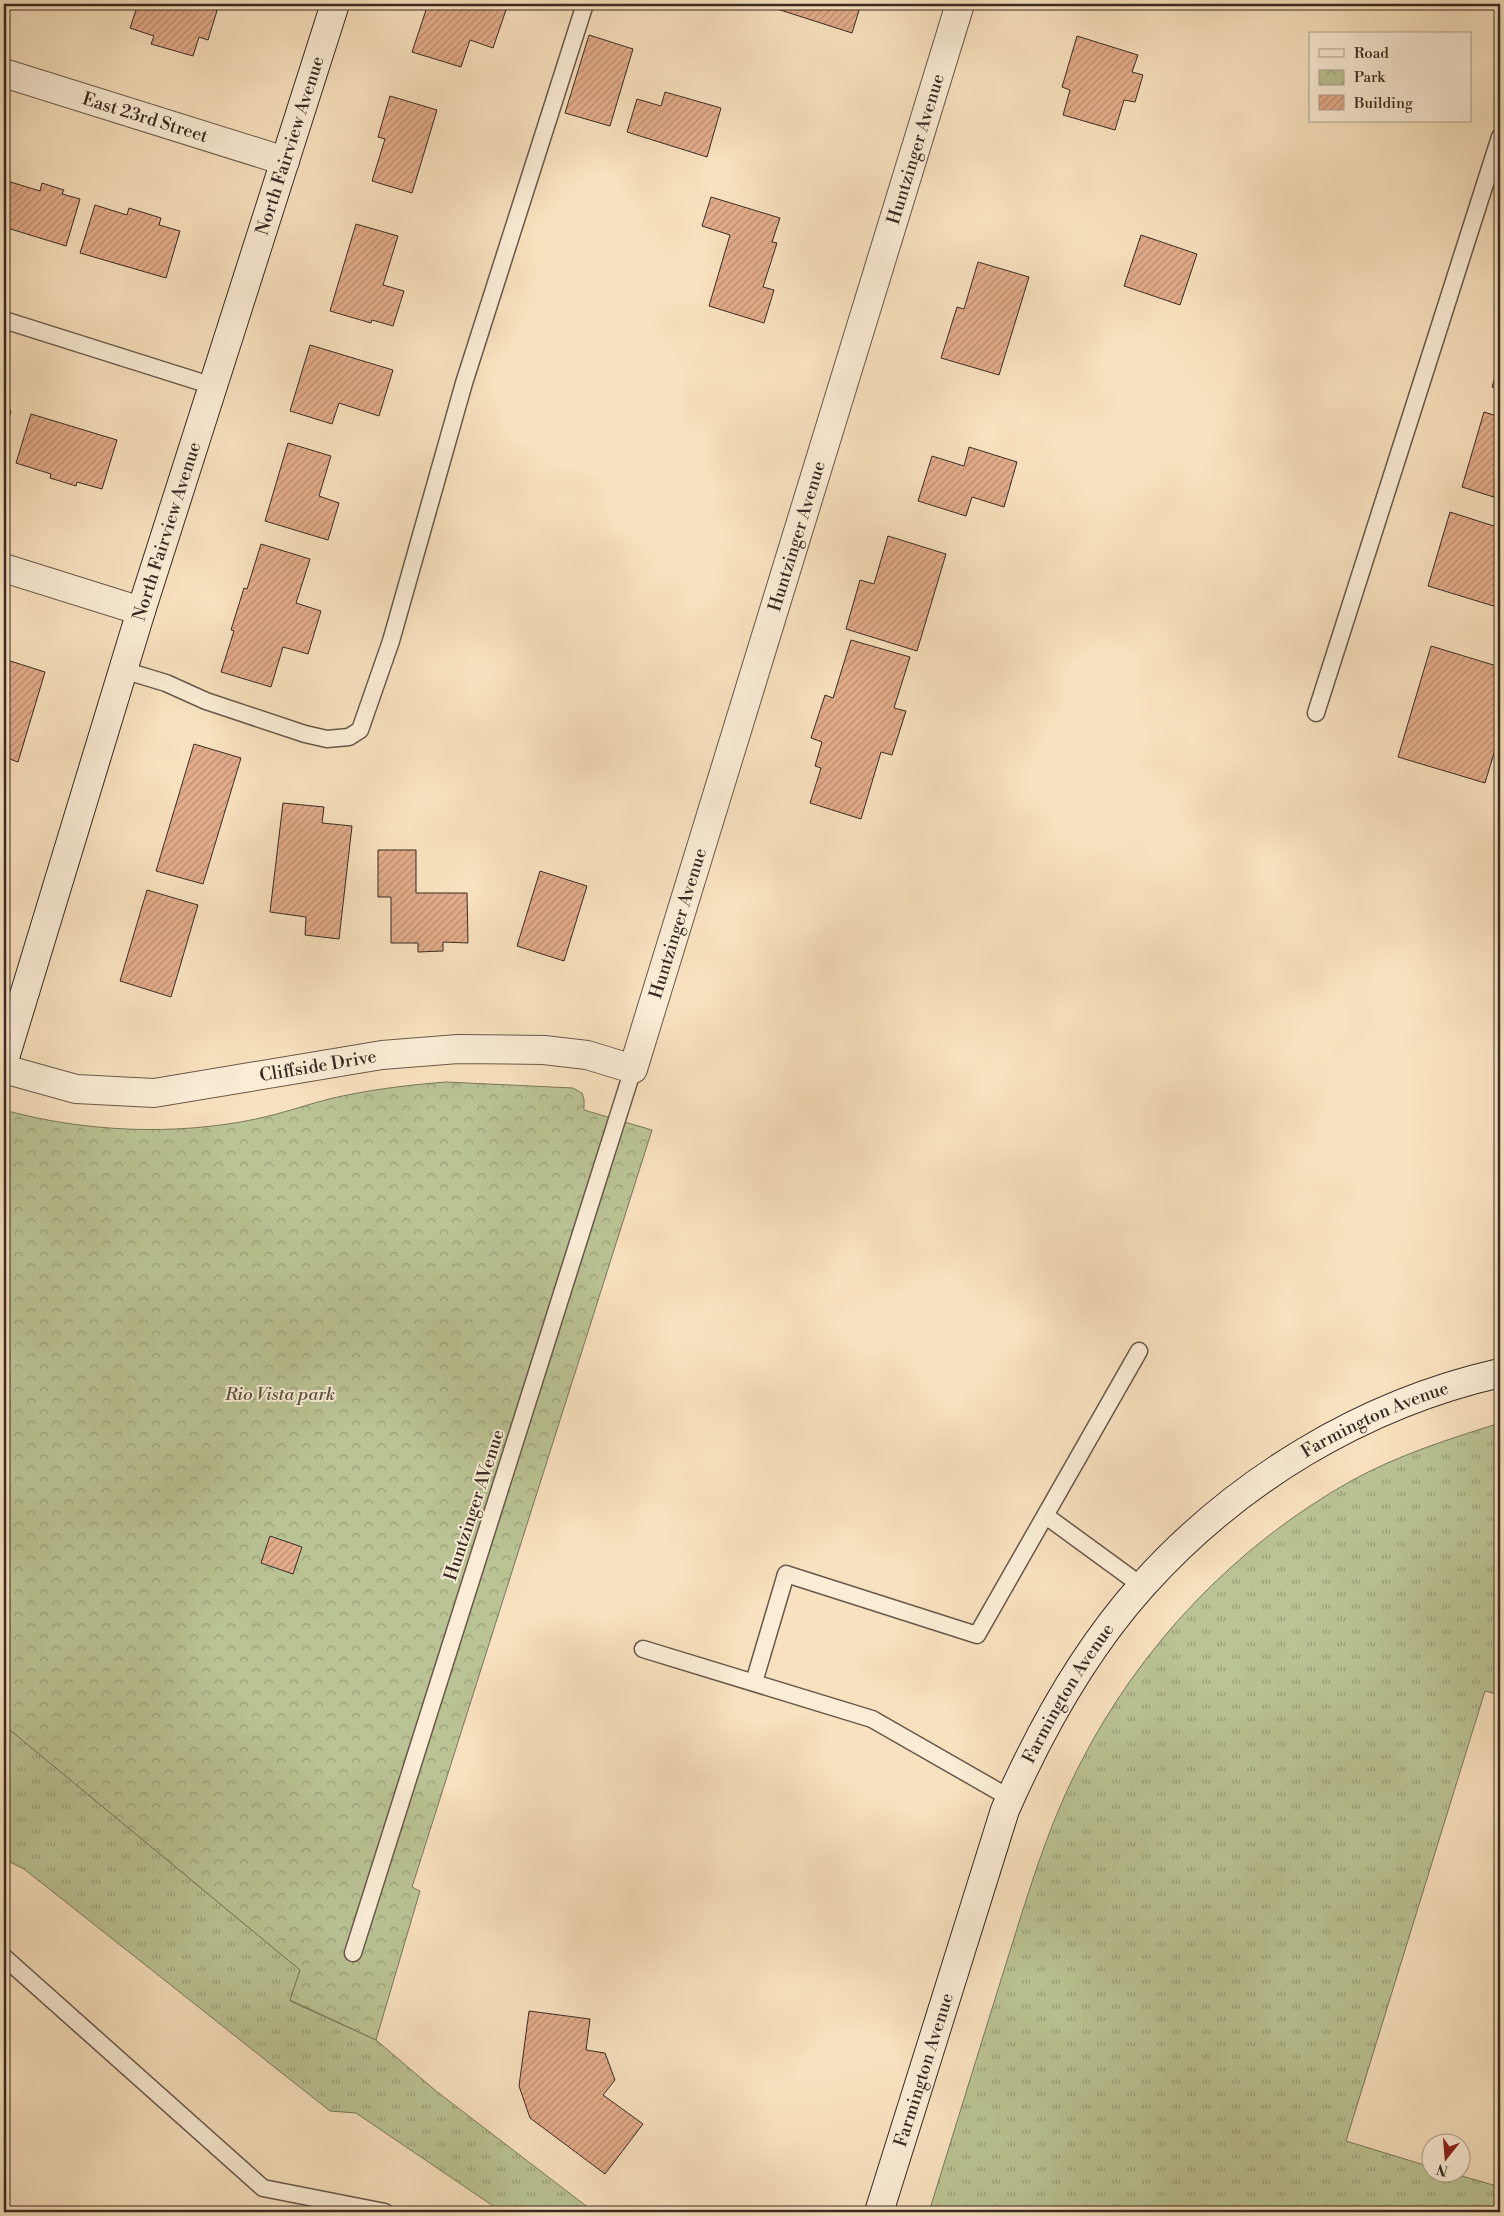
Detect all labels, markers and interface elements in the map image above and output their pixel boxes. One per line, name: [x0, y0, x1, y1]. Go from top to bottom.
legend: [1309, 32, 1472, 122]
text: Road: [1354, 44, 1389, 63]
street label: North Fairview Avenue: [251, 53, 330, 238]
text: Park: [1354, 68, 1386, 87]
street label: Huntzinger Avenue: [882, 71, 950, 227]
street label: East 23rd Street: [79, 87, 211, 148]
text: Building: [1353, 94, 1413, 113]
street label: North Fairview Avenue: [128, 439, 206, 624]
street label: Huntzinger Avenue: [763, 458, 831, 614]
street label: Huntzinger Avenue: [644, 845, 712, 1001]
street label: Cliffside Drive: [258, 1045, 378, 1087]
street label: Farmington Avenue: [1297, 1377, 1451, 1463]
park label: Rio Vista park: [224, 1383, 335, 1406]
street label: Huntzinger AVenue: [439, 1427, 510, 1584]
street label: Farmington Avenue: [1017, 1619, 1119, 1767]
street label: Farmington Avenue: [889, 1990, 959, 2150]
north arrow: [1422, 2134, 1472, 2184]
text: N: [1435, 2159, 1450, 2180]

